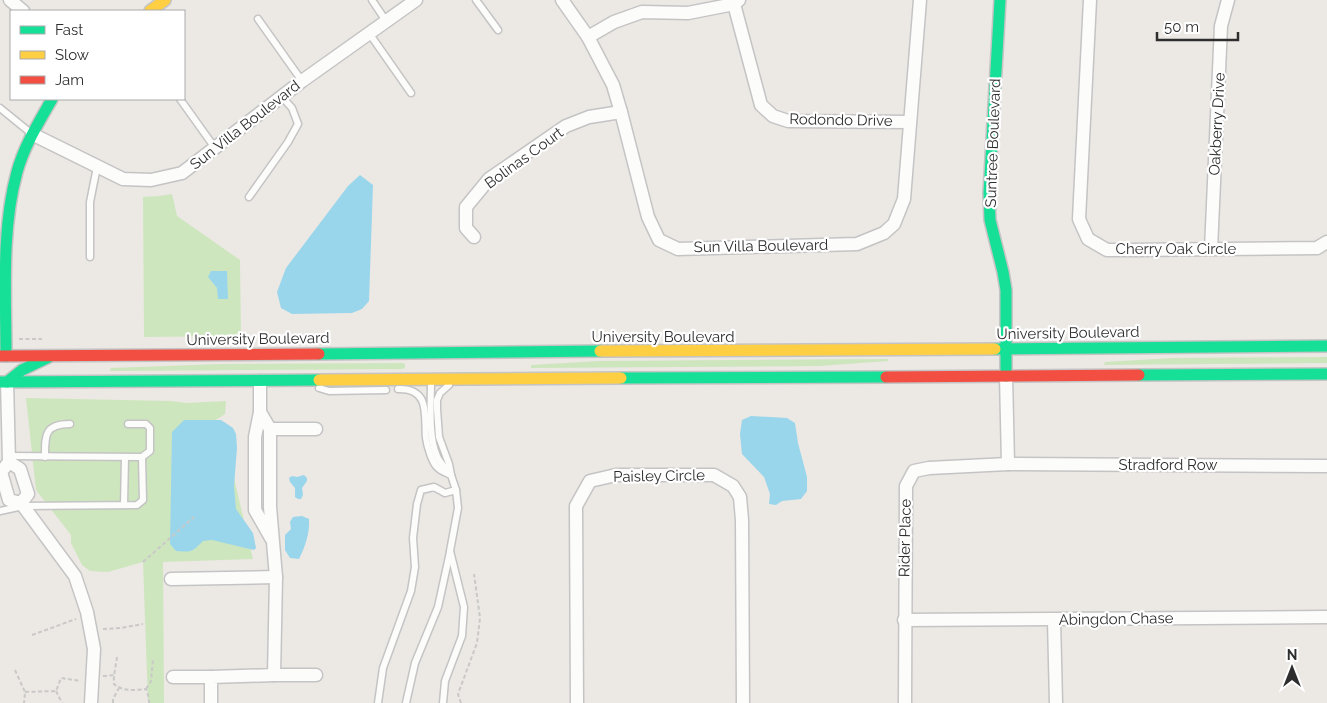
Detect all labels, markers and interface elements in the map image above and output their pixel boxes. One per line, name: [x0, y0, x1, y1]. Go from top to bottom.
legend: [10, 10, 185, 100]
scale bar: [1157, 10, 1238, 42]
text: 50 m: [1164, 18, 1199, 36]
text: Fast: [55, 21, 83, 39]
text: Slow: [55, 46, 89, 64]
text: Jam: [55, 71, 84, 89]
street label: Oakberry Drive: [1205, 72, 1229, 176]
street label: Sun Villa Boulevard: [186, 76, 304, 174]
street label: Suntree Boulevard: [982, 78, 1004, 208]
street label: Rodondo Drive: [789, 110, 893, 130]
street label: Bolinas Court: [481, 123, 567, 193]
street label: Sun Villa Boulevard: [694, 236, 828, 256]
street label: Cherry Oak Circle: [1116, 240, 1237, 258]
street label: University Boulevard: [996, 323, 1140, 343]
street label: University Boulevard: [591, 328, 735, 346]
street label: University Boulevard: [186, 329, 330, 349]
street label: Stradford Row: [1119, 456, 1217, 474]
street label: Paisley Circle: [613, 466, 705, 486]
street label: Rider Place: [895, 498, 915, 577]
street label: Abingdon Chase: [1058, 609, 1174, 629]
north arrow: [1267, 643, 1317, 693]
text: N: [1287, 647, 1297, 663]

